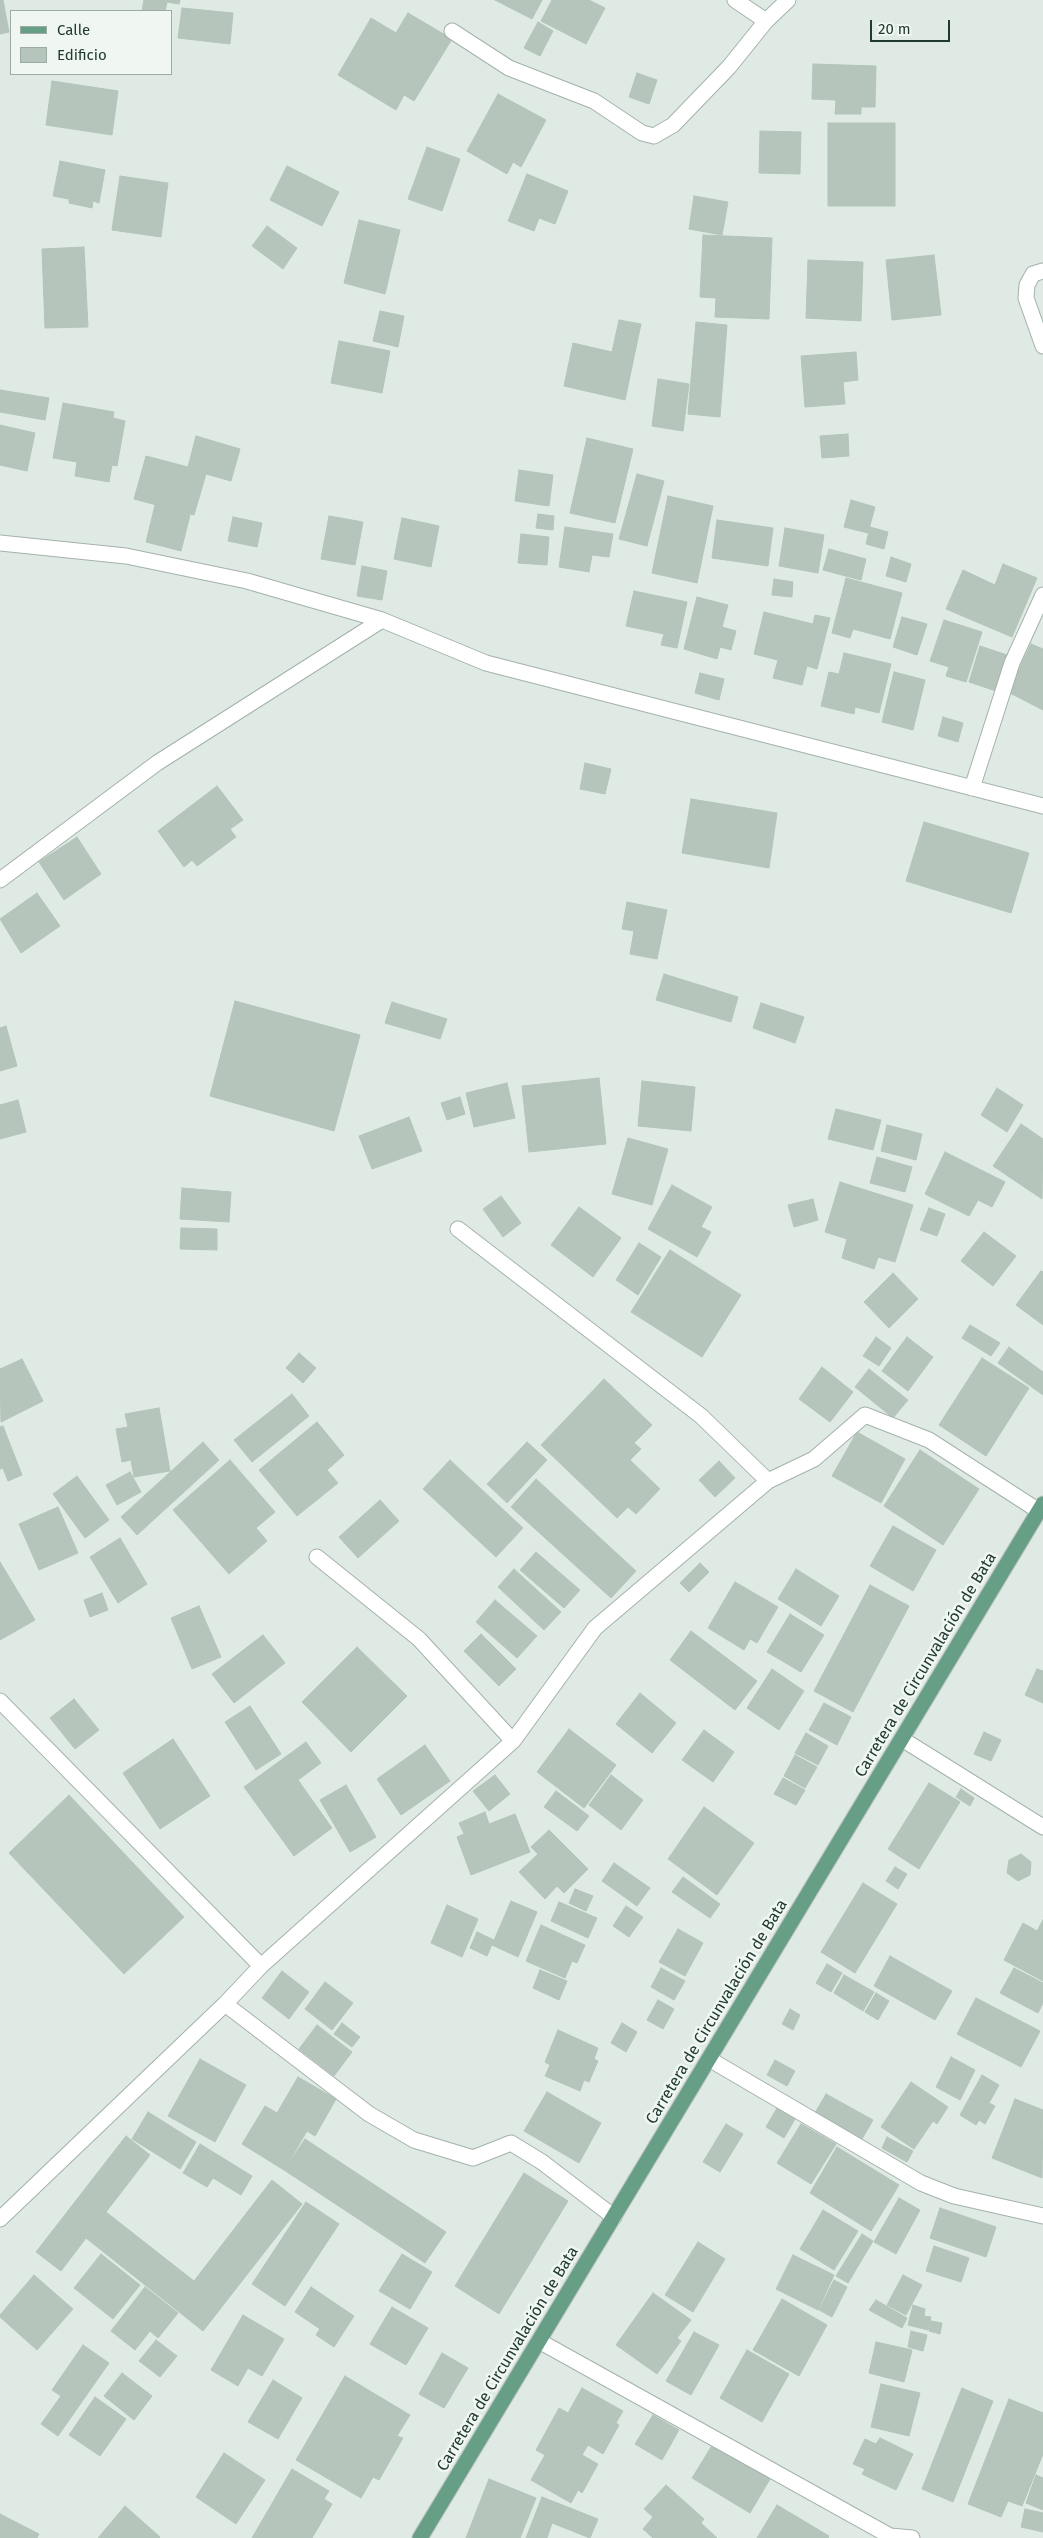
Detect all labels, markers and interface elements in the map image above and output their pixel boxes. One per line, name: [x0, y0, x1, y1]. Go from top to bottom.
legend: [10, 10, 172, 75]
scale bar: [873, 10, 953, 42]
text: 20 m: [878, 20, 911, 38]
text: Calle: [57, 21, 90, 39]
text: Edificio: [57, 46, 107, 64]
street label: Carretera de Circunvalación de Bata: [851, 1549, 1001, 1781]
street label: Carretera de Circunvalación de Bata: [642, 1896, 792, 2128]
street label: Carretera de Circunvalación de Bata: [433, 2243, 583, 2475]

